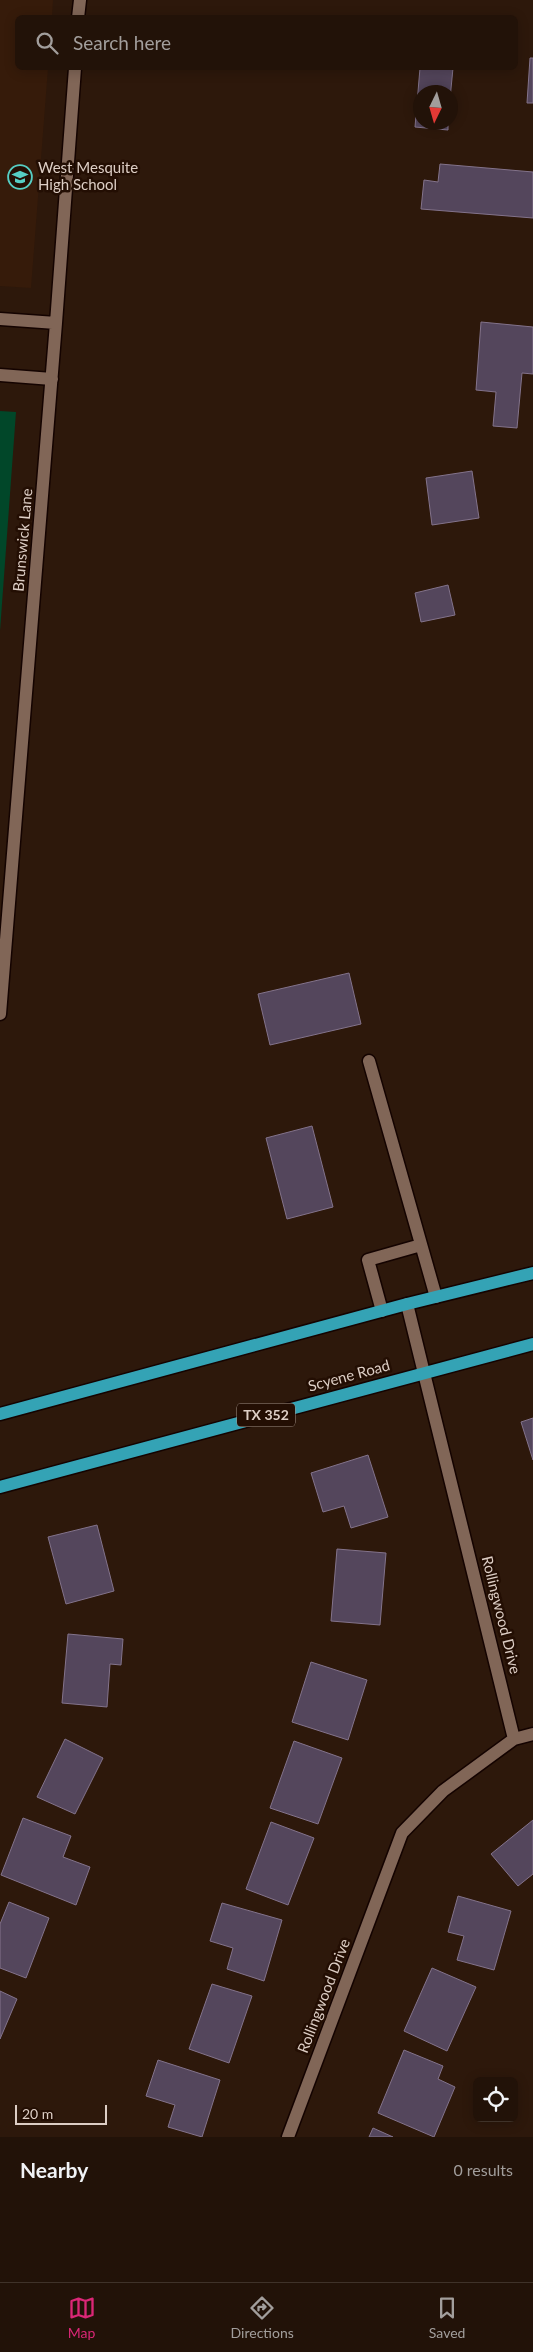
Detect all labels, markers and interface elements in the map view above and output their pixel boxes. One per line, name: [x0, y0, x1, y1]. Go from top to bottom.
search box: [15, 15, 518, 70]
icon: search: [33, 29, 61, 57]
text: Search here: [73, 31, 171, 54]
north arrow: [413, 85, 458, 130]
place label: West Mesquite High School: [38, 158, 138, 193]
school or university icon: West Mesquite High School: [7, 164, 33, 190]
street label: Brunswick Lane: [9, 487, 35, 592]
street label: Scyene Road: [306, 1355, 392, 1395]
road number: TX 352: [237, 1404, 295, 1426]
street label: Rollingwood Drive: [479, 1554, 525, 1676]
street label: Rollingwood Drive: [293, 1936, 353, 2055]
map controls: [473, 2077, 518, 2122]
button: locate: [473, 2077, 518, 2122]
scale bar: [15, 2102, 108, 2125]
text: 20 m: [22, 2105, 53, 2122]
text: Nearby: [20, 2157, 88, 2182]
text: 0 results: [453, 2160, 513, 2179]
tab: Map: [68, 2294, 96, 2341]
tab: Directions: [231, 2294, 294, 2341]
tab: Saved: [429, 2294, 465, 2341]

